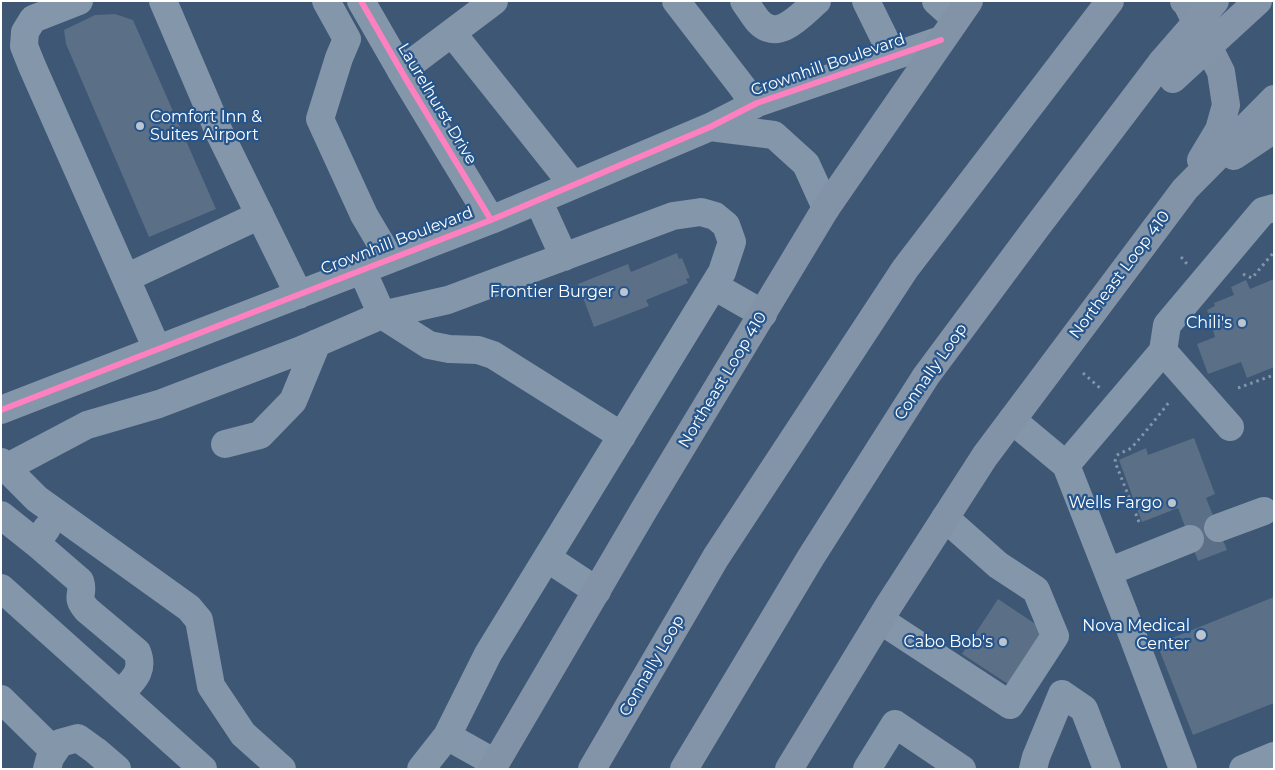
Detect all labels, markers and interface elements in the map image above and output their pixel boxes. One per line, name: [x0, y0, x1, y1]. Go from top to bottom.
street label: Crownhill Boulevard: [748, 30, 908, 100]
street label: Laurelhurst Drive: [393, 40, 481, 168]
place label: Comfort Inn & Suites Airport: [150, 107, 262, 145]
marker: Comfort Inn & Suites Airport: [134, 120, 146, 132]
street label: Crownhill Boulevard: [318, 203, 476, 279]
street label: Northeast Loop 410: [1066, 207, 1174, 343]
place label: Frontier Burger: [490, 282, 614, 302]
marker: Frontier Burger: [618, 286, 630, 298]
street label: Northeast Loop 410: [675, 308, 771, 452]
place label: Chili's: [1186, 313, 1232, 333]
marker: Chili's: [1236, 317, 1248, 329]
street label: Connally Loop: [891, 320, 971, 424]
place label: Wells Fargo: [1068, 493, 1162, 513]
marker: Wells Fargo: [1166, 497, 1178, 509]
street label: Connally Loop: [615, 612, 689, 720]
place label: Nova Medical Center: [1082, 616, 1190, 654]
marker: Nova Medical Center: [1194, 628, 1208, 642]
place label: Cabo Bob's: [904, 632, 993, 652]
marker: Cabo Bob's: [997, 636, 1009, 648]

